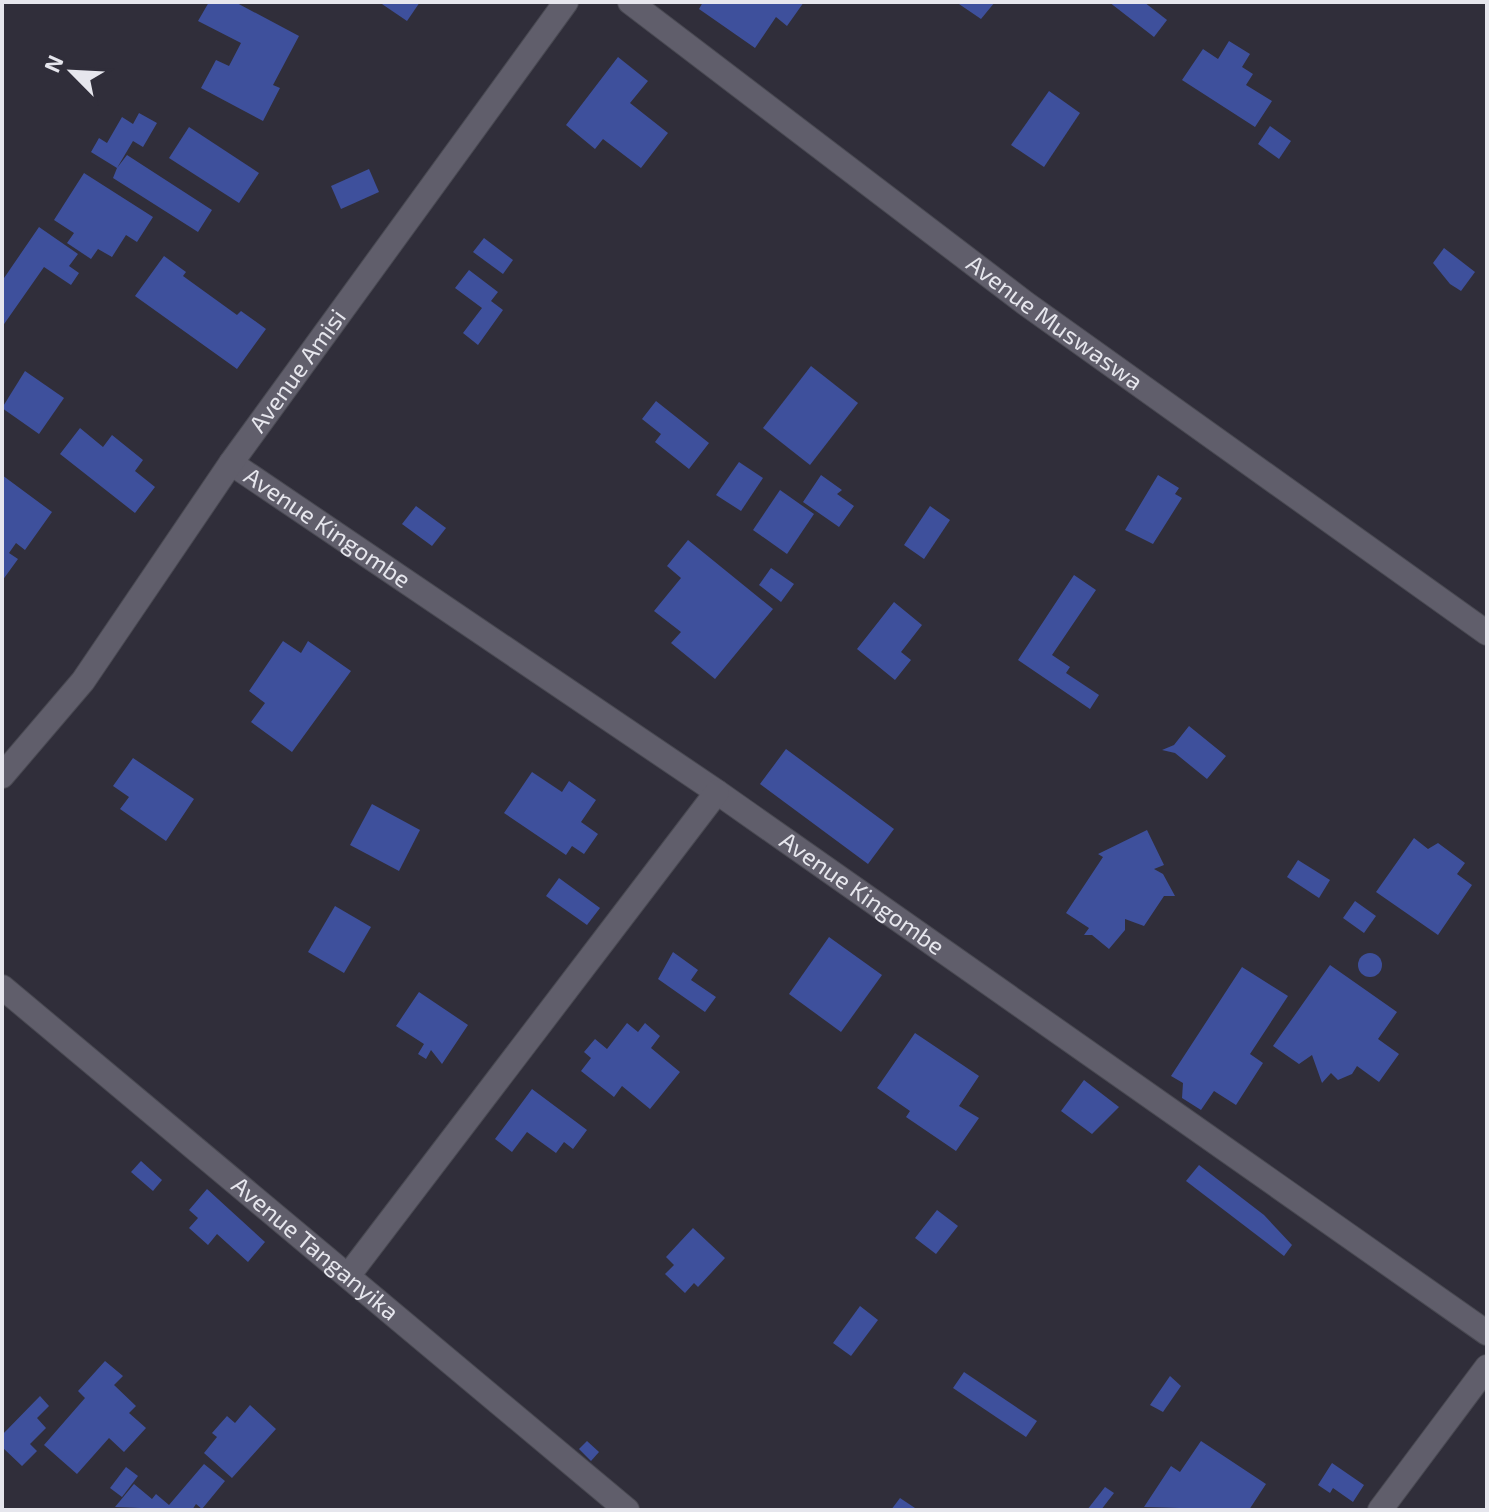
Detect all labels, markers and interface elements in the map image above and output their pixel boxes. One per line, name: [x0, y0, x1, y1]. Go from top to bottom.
north arrow: [32, 32, 112, 112]
text: N: [38, 51, 68, 76]
street label: Avenue Muswaswa: [961, 248, 1149, 395]
street label: Avenue Amisi: [242, 303, 351, 437]
street label: Avenue Kingombe: [239, 460, 417, 593]
street label: Avenue Kingombe: [775, 825, 951, 960]
street label: Avenue Tanganyika: [227, 1170, 405, 1326]

